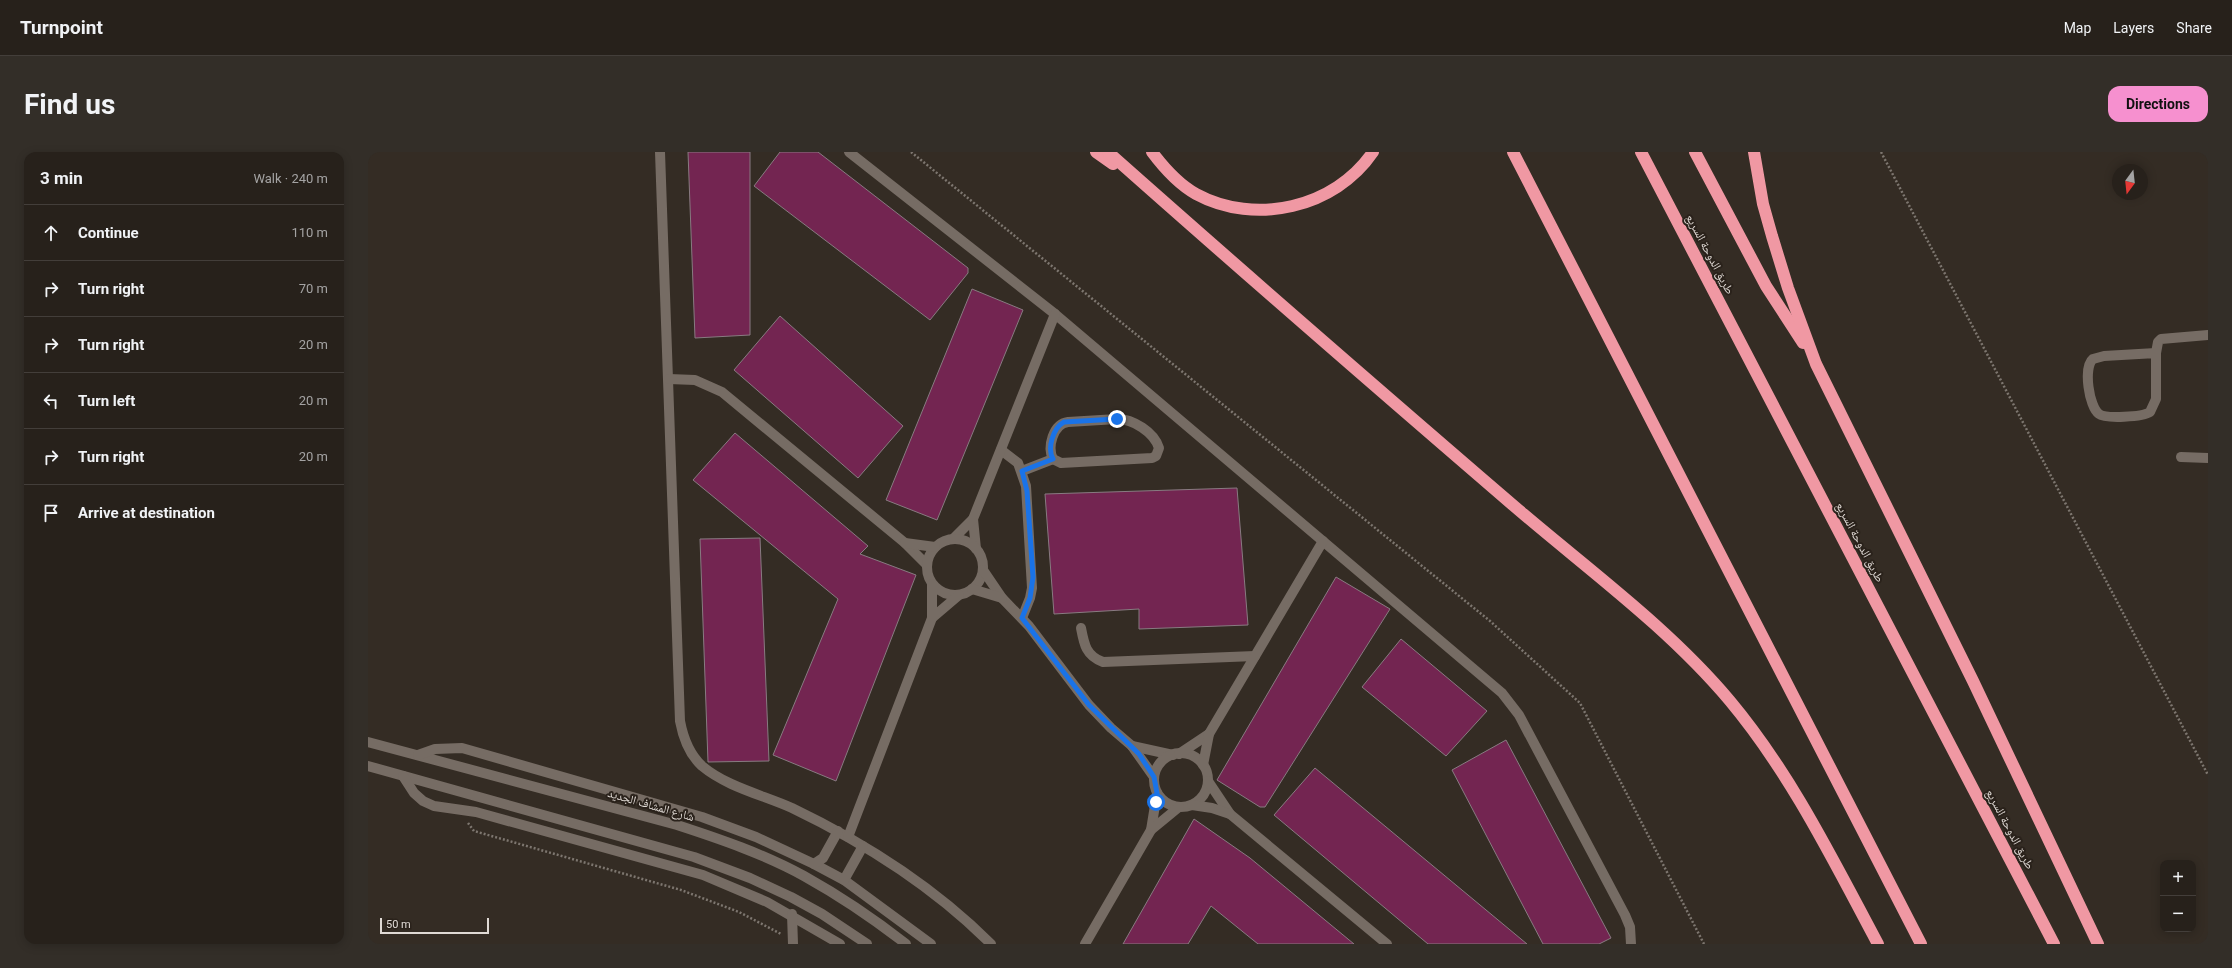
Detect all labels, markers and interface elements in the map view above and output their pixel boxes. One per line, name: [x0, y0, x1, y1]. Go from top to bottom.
text: Turnpoint: [20, 16, 103, 39]
text: Map: [2064, 20, 2091, 36]
text: Layers: [2113, 20, 2154, 36]
text: Share: [2176, 20, 2212, 36]
button: Directions: [2108, 86, 2208, 122]
text: Find us: [24, 88, 115, 121]
north arrow: [2112, 164, 2148, 200]
text: 3 min: [40, 168, 83, 188]
text: Walk · 240 m: [253, 171, 328, 186]
street label: طريق الدوحة السريع: [1683, 212, 1737, 296]
icon: ahead: [40, 222, 62, 244]
text: Continue: [78, 224, 139, 242]
text: 110 m: [291, 225, 328, 240]
icon: right: [40, 278, 62, 300]
text: Turn right: [78, 280, 144, 298]
text: 70 m: [299, 281, 328, 296]
icon: right: [40, 334, 62, 356]
text: Turn right: [78, 336, 144, 354]
text: 20 m: [299, 337, 328, 352]
icon: left: [40, 390, 62, 412]
text: Turn left: [78, 392, 135, 410]
text: 20 m: [299, 393, 328, 408]
route end: [1108, 410, 1126, 428]
icon: right: [40, 446, 62, 468]
text: Turn right: [78, 448, 144, 466]
text: 20 m: [299, 449, 328, 464]
street label: طريق الدوحة السريع: [1833, 500, 1887, 584]
icon: arrive: [40, 502, 62, 524]
text: Arrive at destination: [78, 504, 215, 522]
street label: شارع المشاف الجديد: [606, 786, 696, 825]
street label: طريق الدوحة السريع: [1983, 787, 2037, 871]
route start: [1147, 793, 1165, 811]
map controls: [2160, 860, 2196, 932]
button: +: [2160, 860, 2196, 896]
button: −: [2160, 896, 2196, 932]
scale bar: [380, 916, 489, 935]
text: 50 m: [386, 918, 411, 931]

